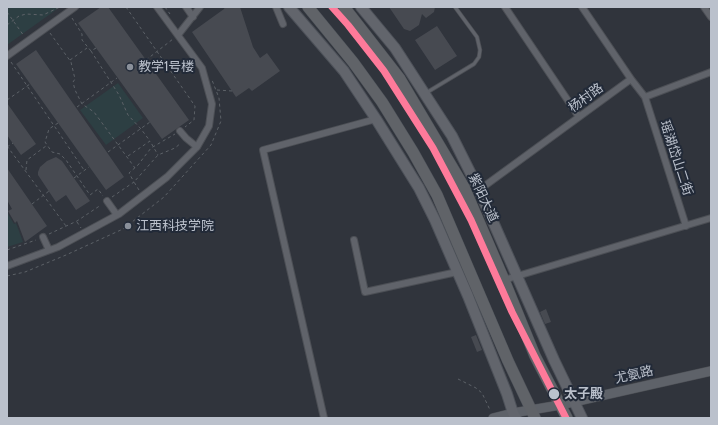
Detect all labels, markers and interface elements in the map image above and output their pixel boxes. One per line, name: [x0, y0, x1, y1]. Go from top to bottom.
place label: 教学1号楼: [138, 59, 194, 75]
marker: 教学1号楼: [125, 62, 135, 72]
street label: 杨村路: [566, 80, 606, 116]
street label: 瑶湖岱山二街: [657, 118, 695, 198]
street label: 紫阳大道: [465, 171, 501, 225]
place label: 江西科技学院: [136, 218, 214, 234]
marker: 江西科技学院: [123, 221, 133, 231]
street label: 尤氨路: [613, 363, 655, 387]
place label: 太子殿: [564, 386, 603, 402]
marker: 太子殿: [547, 387, 561, 401]

